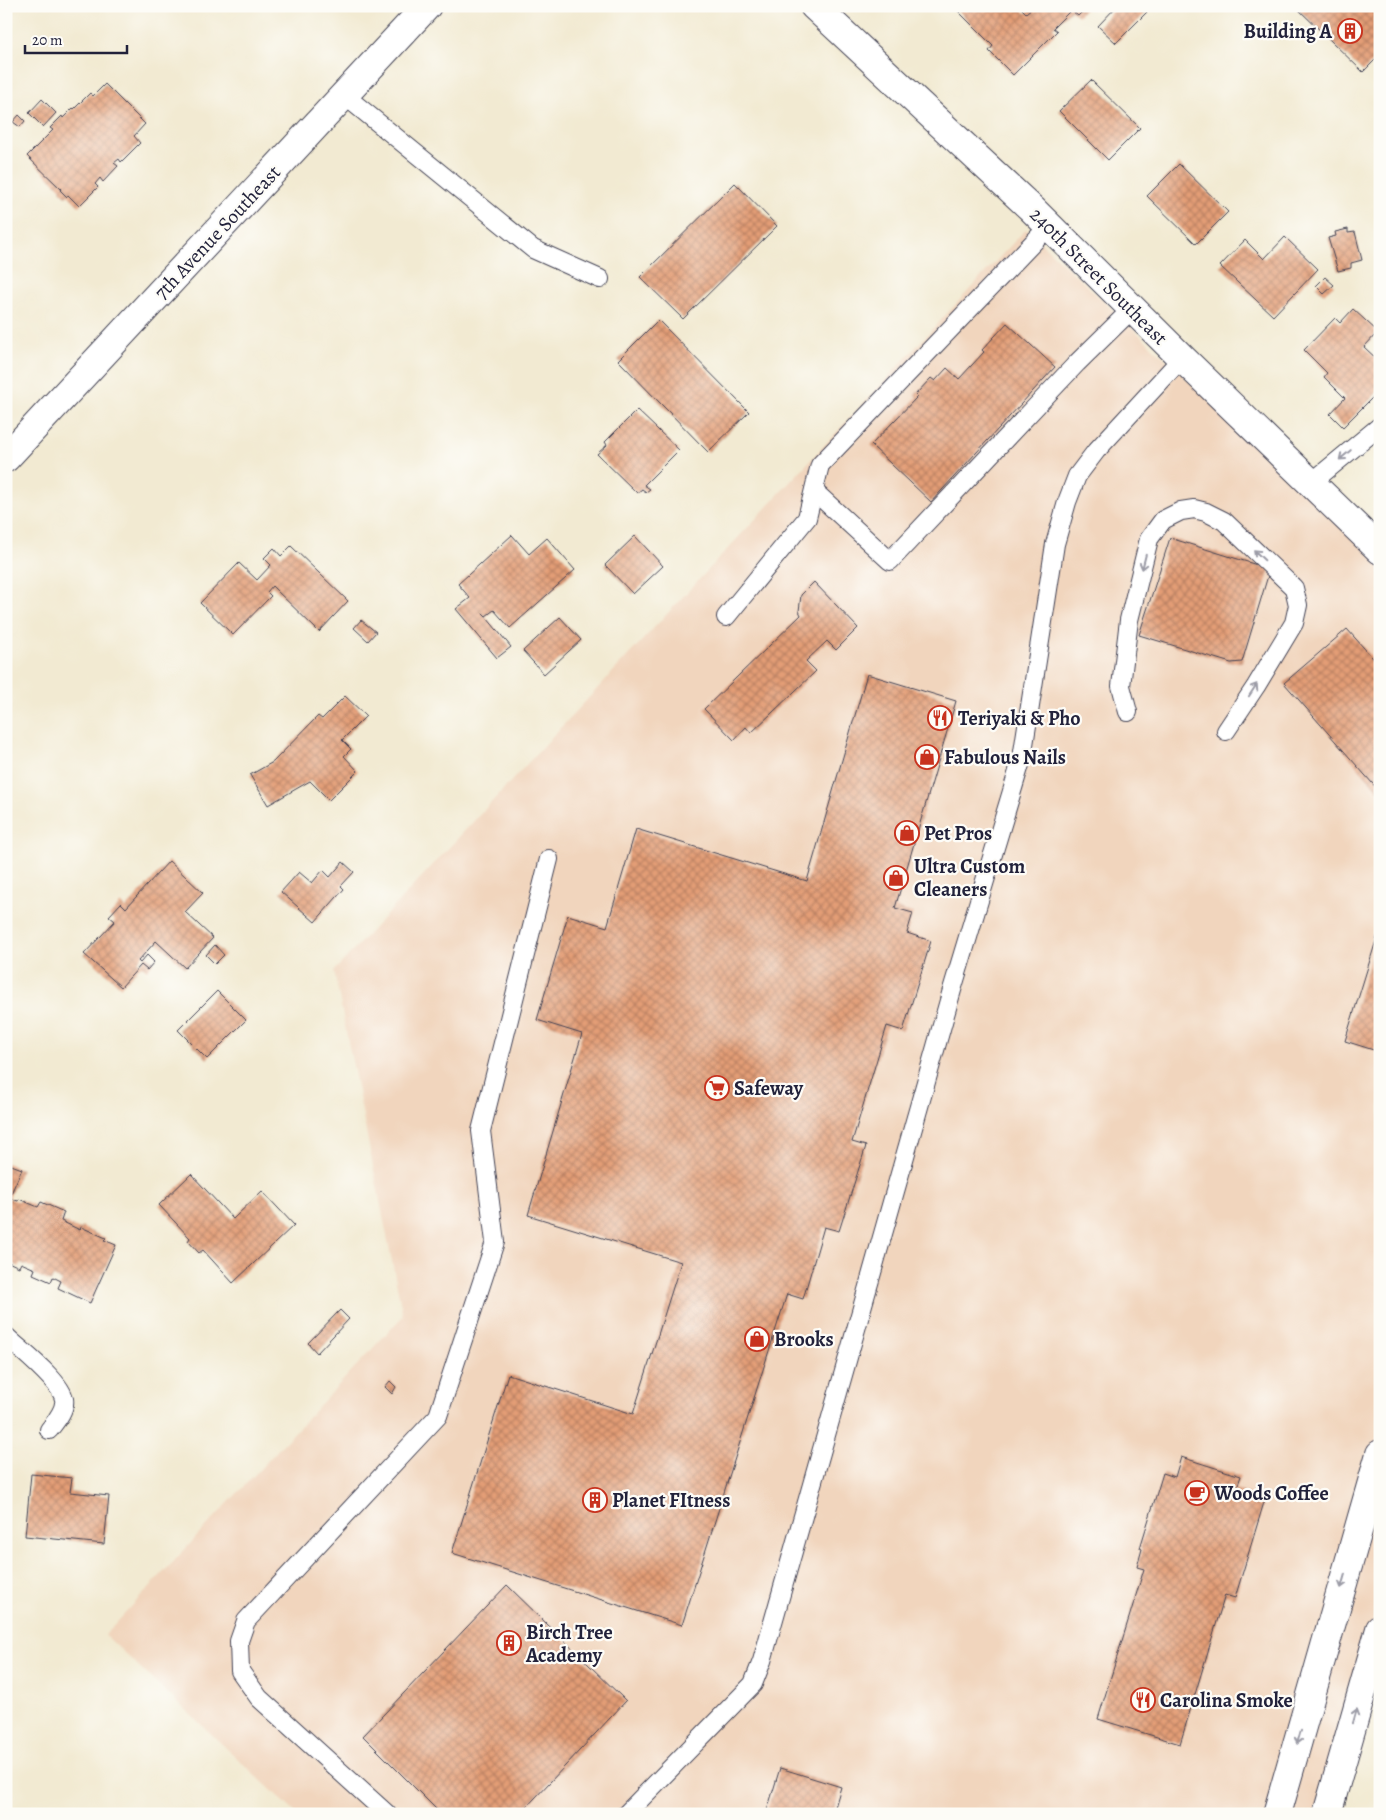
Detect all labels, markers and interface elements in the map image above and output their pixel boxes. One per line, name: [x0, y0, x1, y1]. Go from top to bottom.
place label: Building A: [1243, 18, 1332, 45]
building icon: Building A: [1337, 18, 1363, 44]
scale bar: [25, 22, 128, 54]
text: 20 m: [32, 30, 63, 50]
street label: 7th Avenue Southeast: [148, 159, 287, 305]
street label: 240th Street Southeast: [1024, 201, 1174, 352]
one-way arrow: [1339, 449, 1352, 460]
one-way arrow: [1253, 549, 1265, 562]
one-way arrow: [1139, 554, 1148, 570]
one-way arrow: [1248, 683, 1259, 697]
restaurant icon: Teriyaki & Pho: [927, 705, 953, 731]
place label: Teriyaki & Pho: [958, 705, 1081, 732]
shop icon: Fabulous Nails: [914, 744, 940, 770]
place label: Fabulous Nails: [944, 744, 1066, 771]
shop icon: Pet Pros: [894, 820, 920, 846]
place label: Pet Pros: [924, 820, 992, 847]
place label: Ultra Custom Cleaners: [914, 853, 1025, 903]
shop icon: Ultra Custom Cleaners: [883, 865, 909, 891]
supermarket icon: Safeway: [704, 1075, 730, 1101]
place label: Safeway: [734, 1075, 804, 1102]
shop icon: Brooks: [744, 1326, 770, 1352]
place label: Brooks: [774, 1326, 834, 1353]
cafe icon: Woods Coffee: [1184, 1480, 1210, 1506]
place label: Woods Coffee: [1213, 1480, 1329, 1507]
building icon: Planet FItness: [582, 1487, 608, 1513]
place label: Planet FItness: [612, 1487, 730, 1514]
one-way arrow: [1338, 1573, 1348, 1589]
place label: Birch Tree Academy: [525, 1619, 613, 1669]
building icon: Birch Tree Academy: [496, 1630, 522, 1656]
restaurant icon: Carolina Smoke: [1130, 1687, 1156, 1713]
place label: Carolina Smoke: [1160, 1687, 1293, 1714]
one-way arrow: [1350, 1709, 1360, 1725]
one-way arrow: [1293, 1729, 1303, 1745]

